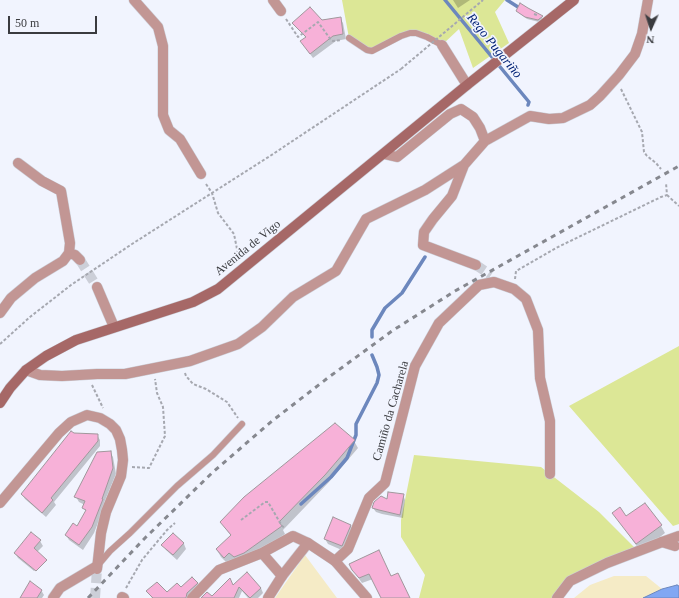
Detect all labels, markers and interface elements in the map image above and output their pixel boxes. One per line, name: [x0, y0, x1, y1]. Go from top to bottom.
scale bar: [10, 8, 99, 34]
north arrow: [631, 8, 671, 48]
water label: Rego Pugariño: [463, 10, 525, 82]
text: 50 m: [15, 16, 39, 30]
text: N: [646, 34, 655, 46]
street label: Avenida de Vigo: [212, 217, 284, 279]
street label: Camiño da Cacharela: [370, 359, 412, 463]

